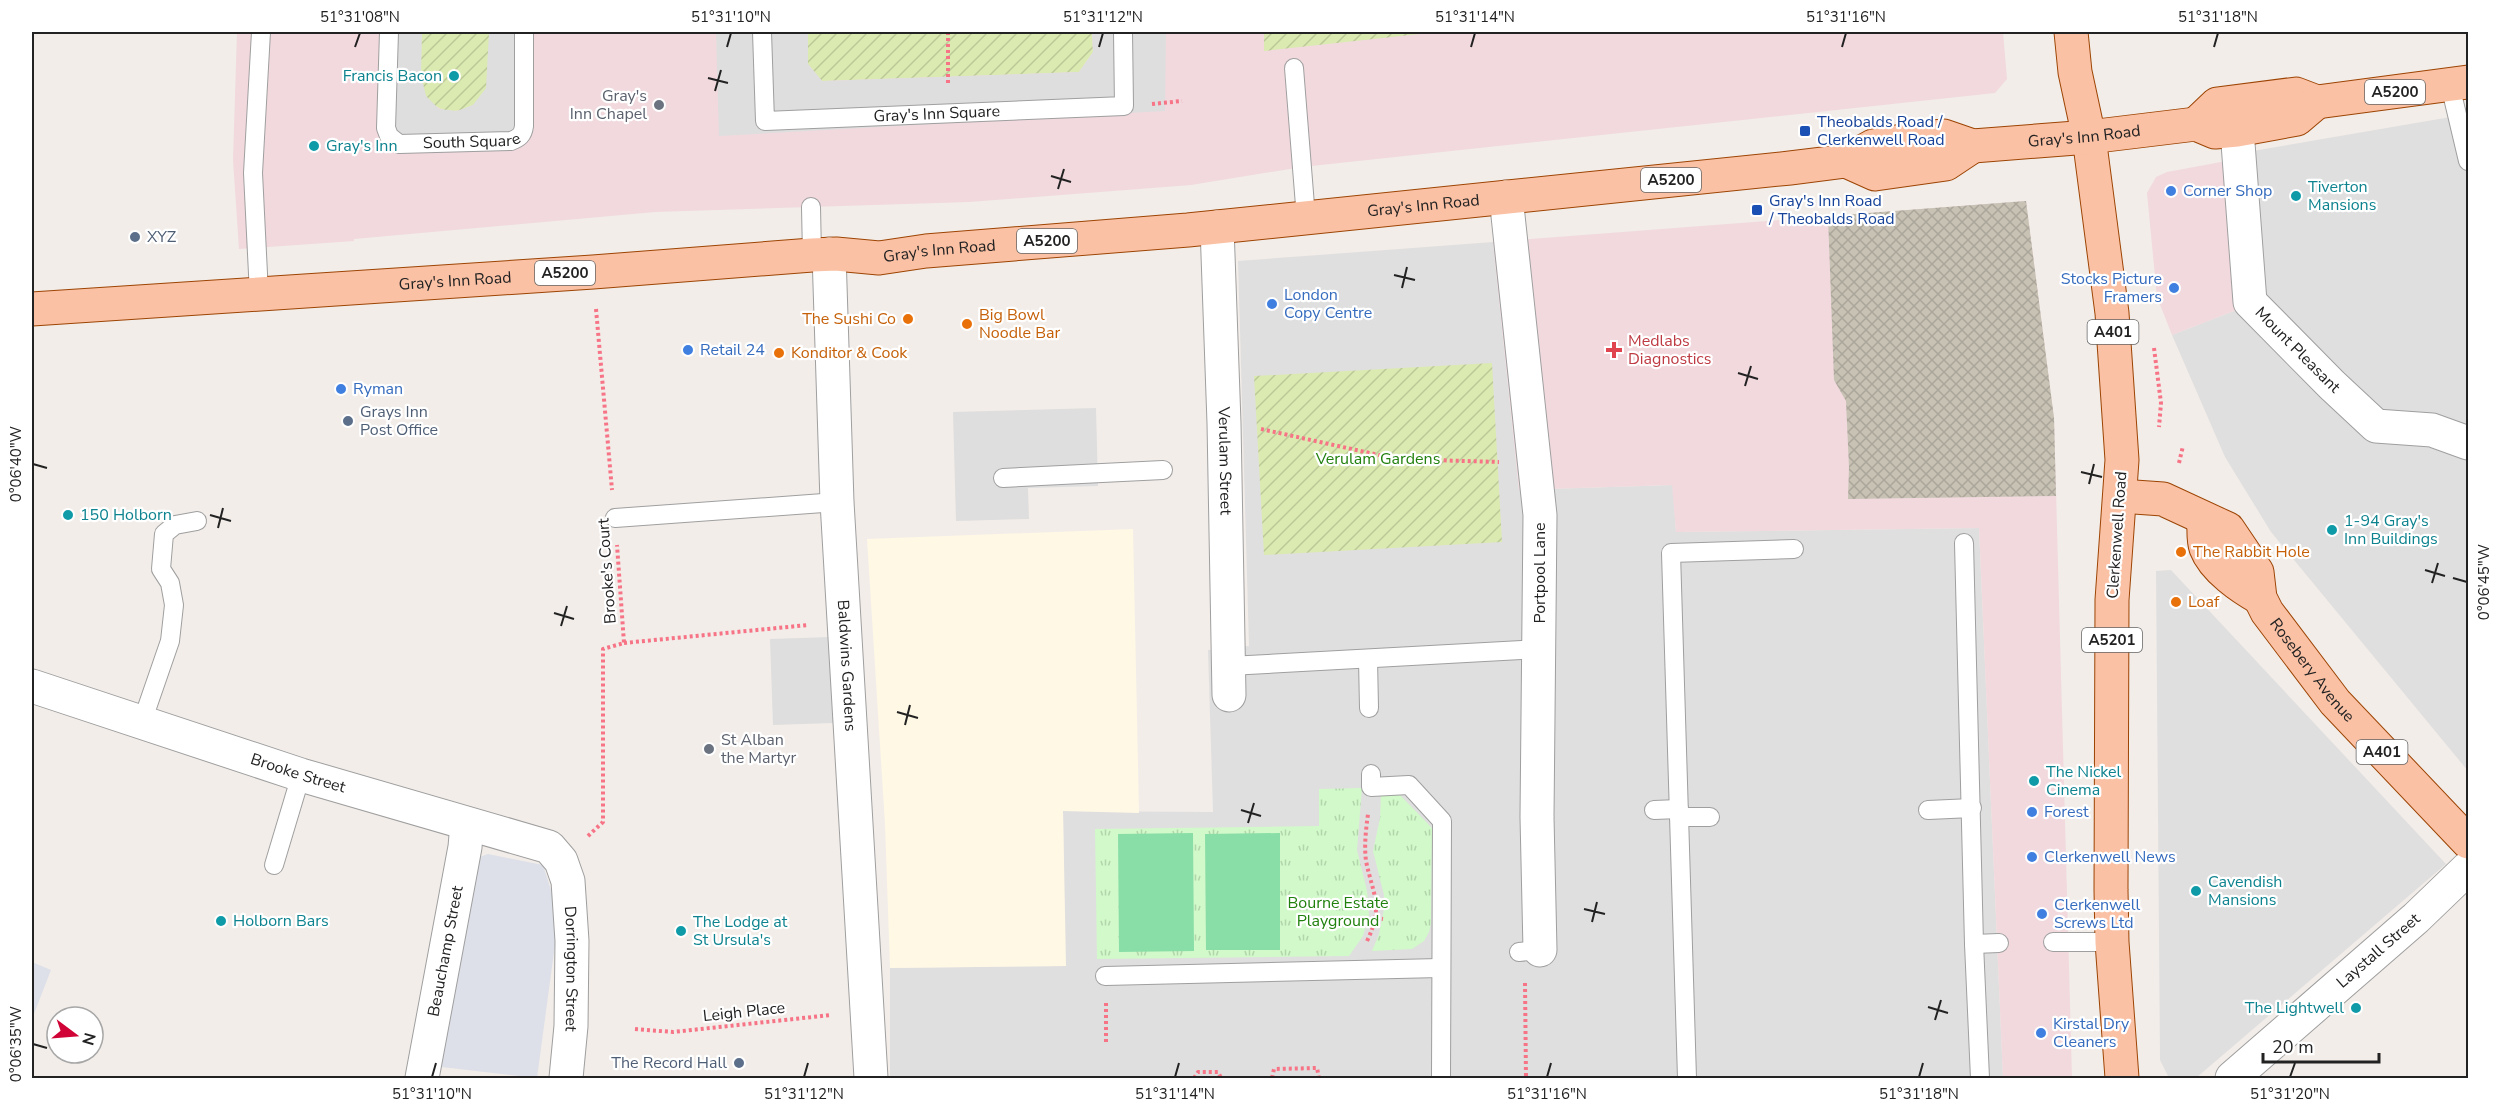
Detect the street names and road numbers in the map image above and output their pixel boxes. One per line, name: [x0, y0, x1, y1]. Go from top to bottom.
road number: A5200: [2365, 80, 2425, 104]
street label: Gray's Inn Square: [873, 100, 1000, 127]
street label: Gray's Inn Road: [2027, 120, 2142, 153]
street label: South Square: [423, 127, 524, 154]
road number: A5200: [1641, 168, 1701, 192]
street label: Gray's Inn Road: [1366, 189, 1481, 222]
road number: A5200: [1017, 229, 1077, 253]
street label: Gray's Inn Road: [882, 234, 997, 268]
road number: A5200: [535, 261, 595, 285]
street label: Gray's Inn Road: [398, 266, 512, 296]
street label: Mount Pleasant: [2250, 302, 2345, 398]
road number: A401: [2088, 320, 2138, 344]
street label: Verulam Street: [1212, 405, 1237, 515]
street label: Clerkenwell Road: [2102, 471, 2132, 599]
street label: Brooke's Court: [592, 517, 622, 624]
street label: Portpool Lane: [1529, 522, 1551, 624]
street label: Baldwins Gardens: [832, 599, 862, 732]
street label: Rosebery Avenue: [2264, 614, 2360, 727]
road number: A5201: [2082, 628, 2142, 652]
road number: A401: [2356, 740, 2408, 764]
street label: Brooke Street: [248, 748, 349, 798]
street label: Beauchamp Street: [423, 884, 469, 1018]
street label: Dorrington Street: [559, 905, 583, 1033]
street label: Laystall Street: [2332, 908, 2425, 993]
street label: Leigh Place: [702, 997, 786, 1027]

